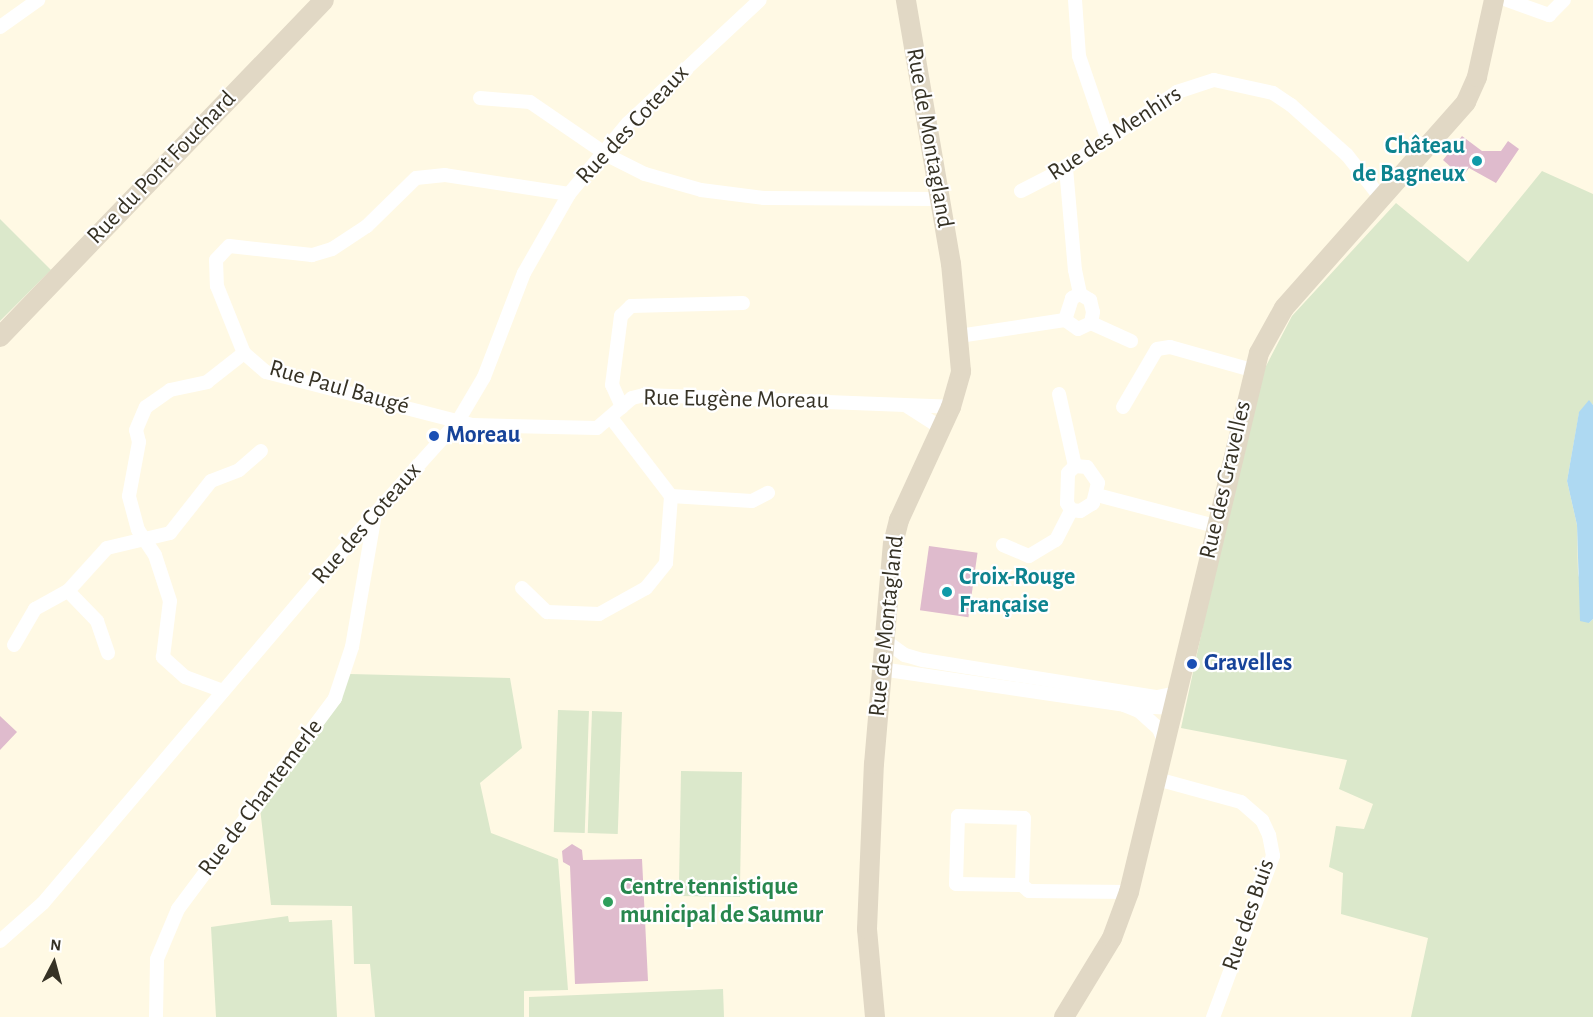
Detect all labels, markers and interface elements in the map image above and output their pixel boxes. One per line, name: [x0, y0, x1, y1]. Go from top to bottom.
street label: Rue de Montagland: [899, 46, 959, 230]
street label: Rue des Coteaux: [571, 59, 695, 191]
street label: Rue des Menhirs: [1043, 80, 1187, 188]
street label: Rue du Pont Fouchard: [81, 85, 243, 251]
place label: Château de Bagneux: [1352, 133, 1465, 189]
marker: Château de Bagneux: [1470, 154, 1484, 168]
street label: Rue Paul Baugé: [266, 354, 412, 422]
street label: Rue Eugène Moreau: [643, 384, 829, 416]
street label: Rue des Gravelles: [1194, 398, 1258, 562]
place label: Moreau: [446, 422, 520, 450]
marker: Moreau: [427, 429, 441, 443]
street label: Rue des Coteaux: [306, 457, 428, 591]
street label: Rue de Montagland: [863, 534, 911, 718]
place label: Croix-Rouge Française: [959, 564, 1075, 620]
marker: Croix-Rouge Française: [940, 585, 954, 599]
place label: Gravelles: [1204, 650, 1292, 678]
marker: Gravelles: [1185, 657, 1199, 671]
street label: Rue de Chantemerle: [193, 714, 329, 882]
street label: Rue des Buis: [1216, 855, 1282, 975]
place label: Centre tennistique municipal de Saumur: [620, 874, 823, 930]
marker: Centre tennistique municipal de Saumur: [601, 895, 615, 909]
north arrow: [24, 933, 84, 993]
text: N: [50, 937, 62, 954]

